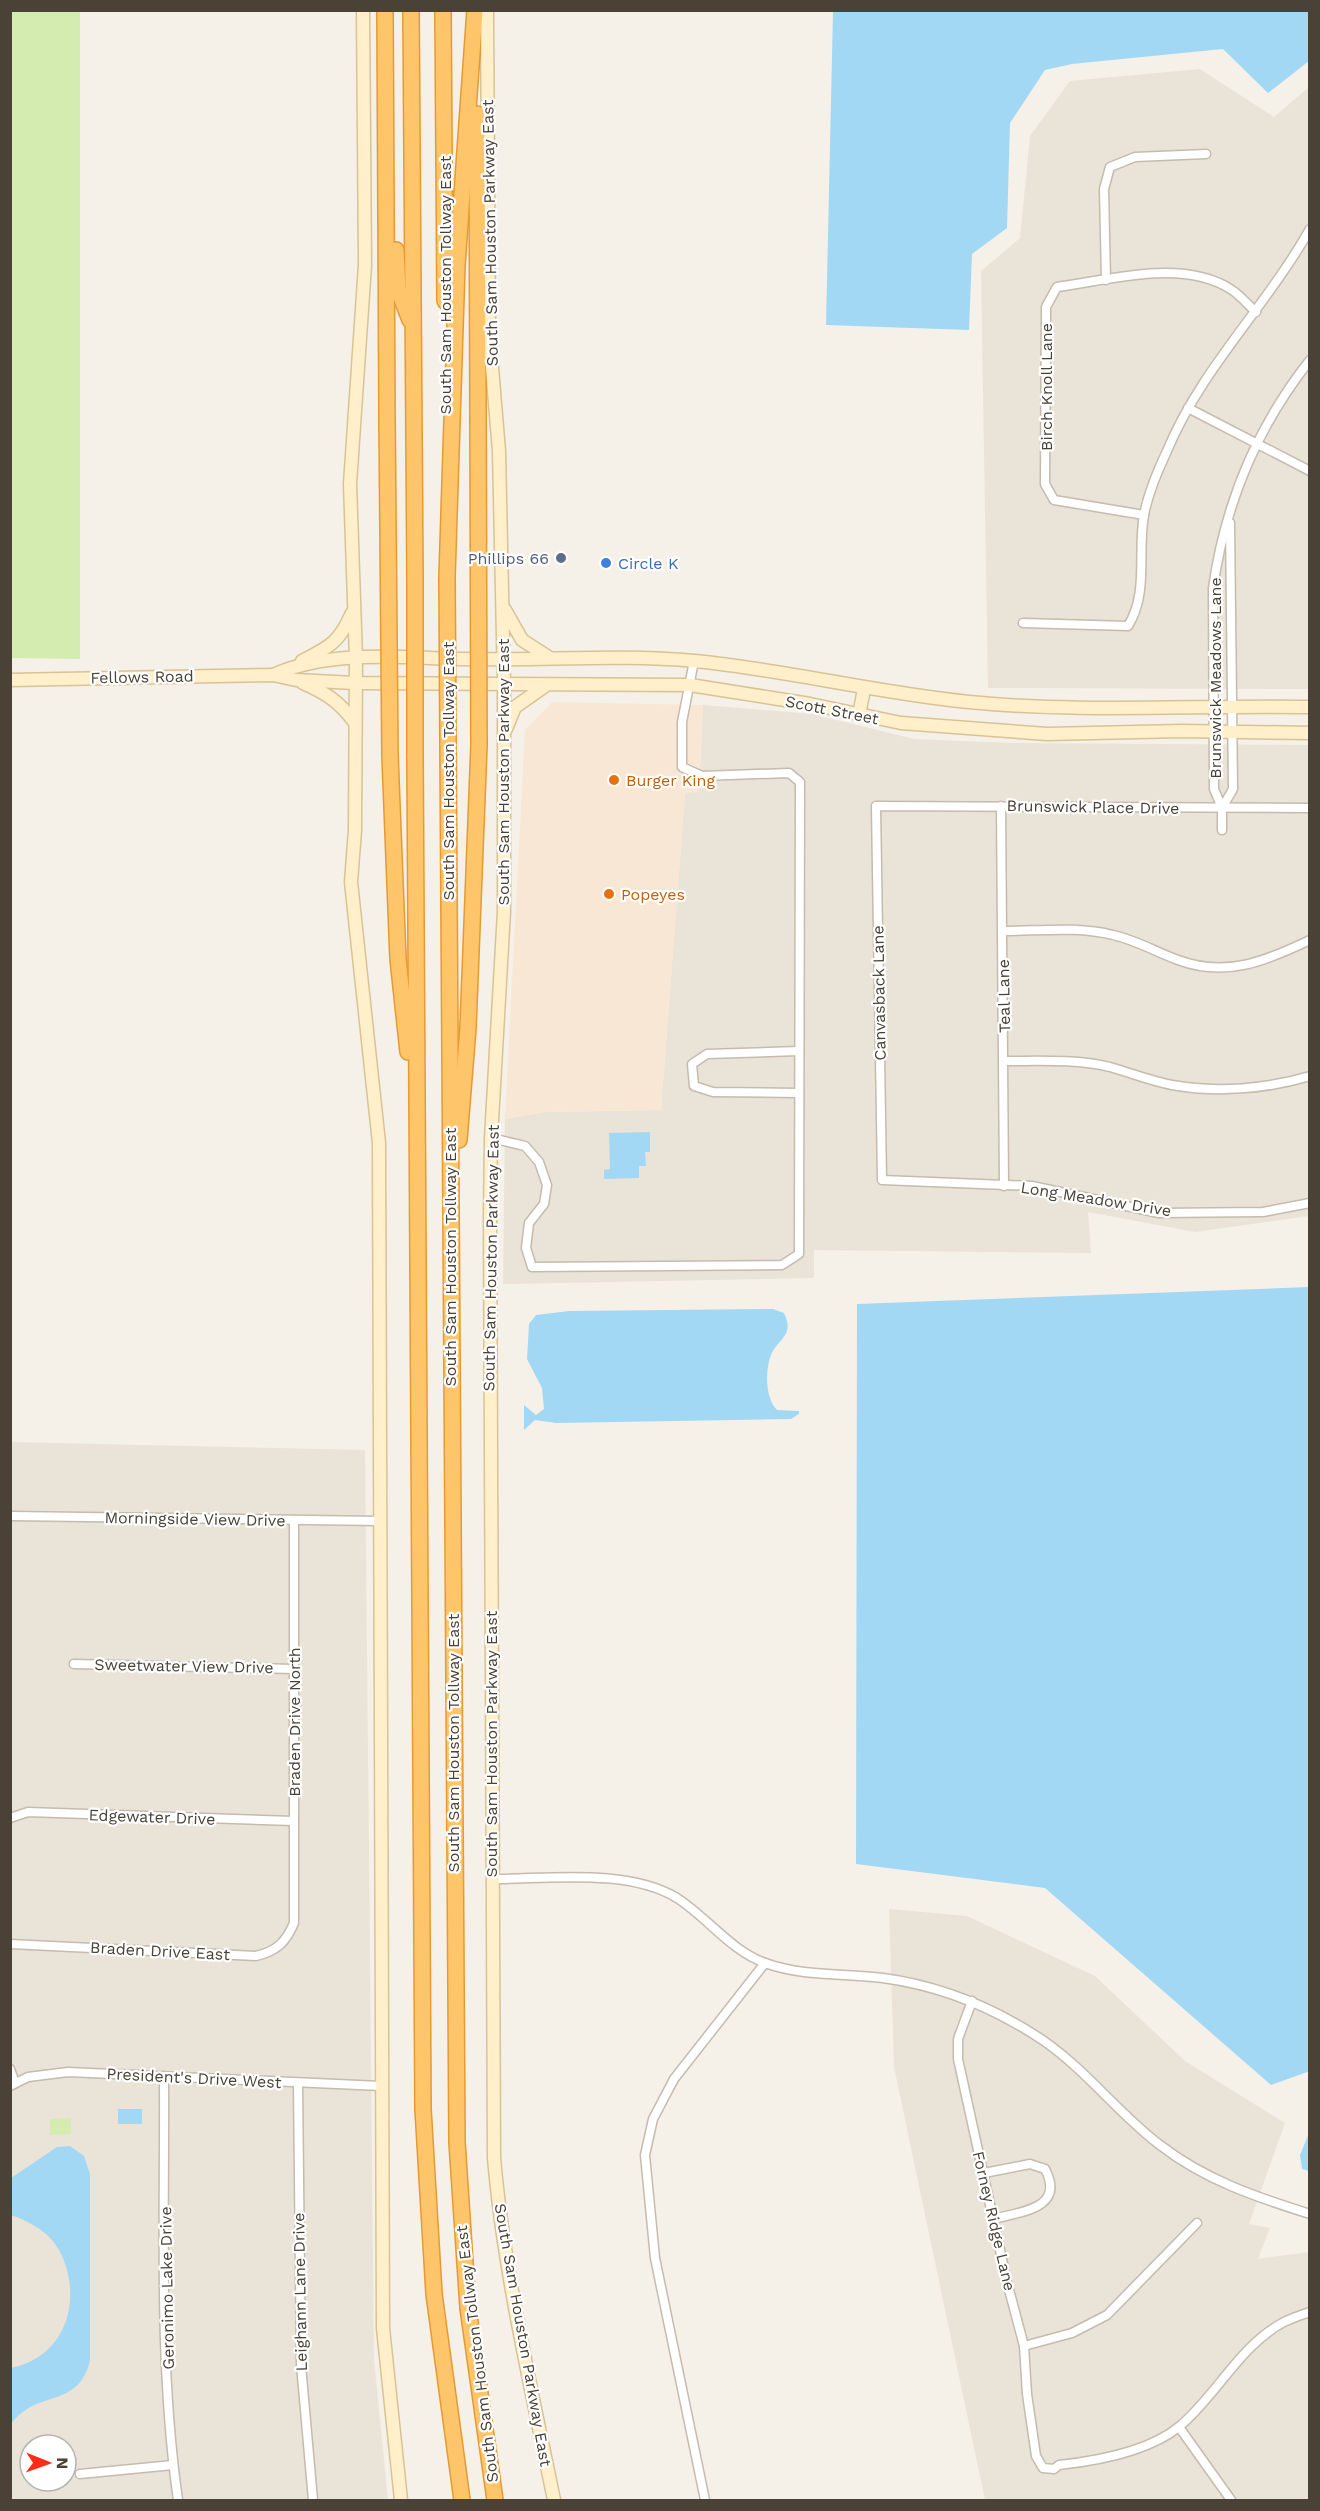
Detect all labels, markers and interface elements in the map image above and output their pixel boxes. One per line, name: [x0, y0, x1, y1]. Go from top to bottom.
street label: South Sam Houston Parkway East: [478, 99, 502, 367]
street label: South Sam Houston Tollway East: [436, 155, 455, 414]
street label: Birch Knoll Lane: [1037, 323, 1056, 451]
place label: Phillips 66: [468, 549, 549, 568]
marker: Phillips 66: [554, 551, 568, 565]
place label: Circle K: [618, 554, 679, 573]
marker: Circle K: [599, 556, 613, 570]
street label: Brunswick Meadows Lane: [1206, 577, 1225, 779]
street label: South Sam Houston Parkway East: [494, 638, 513, 905]
street label: South Sam Houston Tollway East: [439, 641, 458, 900]
street label: Fellows Road: [90, 667, 194, 687]
street label: Scott Street: [784, 692, 881, 728]
place label: Burger King: [626, 771, 715, 790]
marker: Burger King: [607, 773, 621, 787]
street label: Brunswick Place Drive: [1007, 796, 1179, 818]
place label: Popeyes: [621, 885, 685, 904]
marker: Popeyes: [602, 887, 616, 901]
street label: Canvasback Lane: [868, 925, 890, 1061]
street label: Teal Lane: [994, 959, 1014, 1033]
street label: South Sam Houston Parkway East: [479, 1124, 503, 1392]
street label: South Sam Houston Tollway East: [441, 1127, 460, 1386]
street label: Long Meadow Drive: [1019, 1178, 1173, 1220]
street label: Morningside View Drive: [104, 1508, 286, 1530]
street label: South Sam Houston Parkway East: [482, 1610, 501, 1877]
street label: South Sam Houston Tollway East: [444, 1613, 463, 1872]
street label: Braden Drive North: [285, 1647, 304, 1797]
street label: Sweetwater View Drive: [94, 1655, 274, 1677]
street label: Edgewater Drive: [88, 1805, 216, 1829]
street label: Braden Drive East: [90, 1938, 231, 1964]
street label: President's Drive West: [106, 2064, 282, 2092]
street label: Forney Ridge Lane: [969, 2149, 1019, 2293]
street label: South Sam Houston Parkway East: [490, 2202, 556, 2468]
street label: Geronimo Lake Drive: [156, 2206, 178, 2370]
street label: Leighann Lane Drive: [289, 2213, 311, 2371]
street label: South Sam Houston Tollway East: [452, 2224, 502, 2484]
north arrow: [18, 2433, 78, 2493]
text: N: [53, 2457, 72, 2469]

